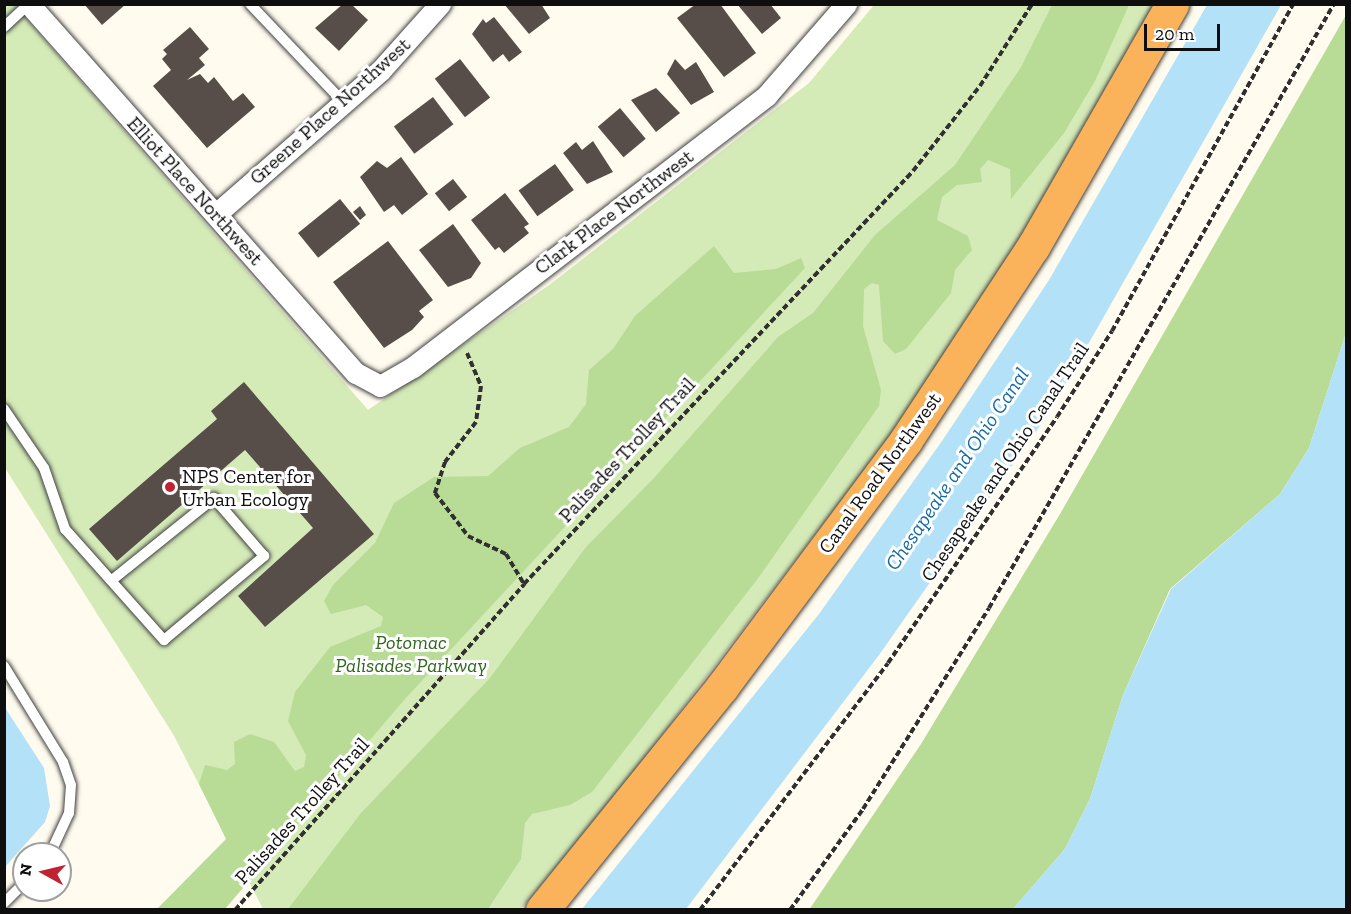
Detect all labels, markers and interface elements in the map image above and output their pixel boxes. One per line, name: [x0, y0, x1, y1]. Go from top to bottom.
scale bar: [1147, 12, 1224, 50]
text: 20 m: [1155, 23, 1194, 45]
street label: Greene Place Northwest: [245, 33, 415, 189]
street label: Elliot Place Northwest: [122, 112, 268, 270]
street label: Clark Place Northwest: [530, 144, 698, 280]
street label: Chesapeake and Ohio Canal Trail: [916, 338, 1094, 586]
water label: Chesapeake and Ohio Canal: [880, 363, 1034, 575]
street label: Palisades Trolley Trail: [553, 372, 701, 528]
street label: Canal Road Northwest: [814, 388, 946, 558]
place label: NPS Center for Urban Ecology: [182, 464, 312, 511]
marker: NPS Center for Urban Ecology: [163, 480, 177, 494]
park label: Potomac Palisades Parkway: [335, 630, 487, 677]
street label: Palisades Trolley Trail: [229, 732, 375, 890]
north arrow: [12, 842, 72, 902]
text: N: [15, 862, 36, 877]

